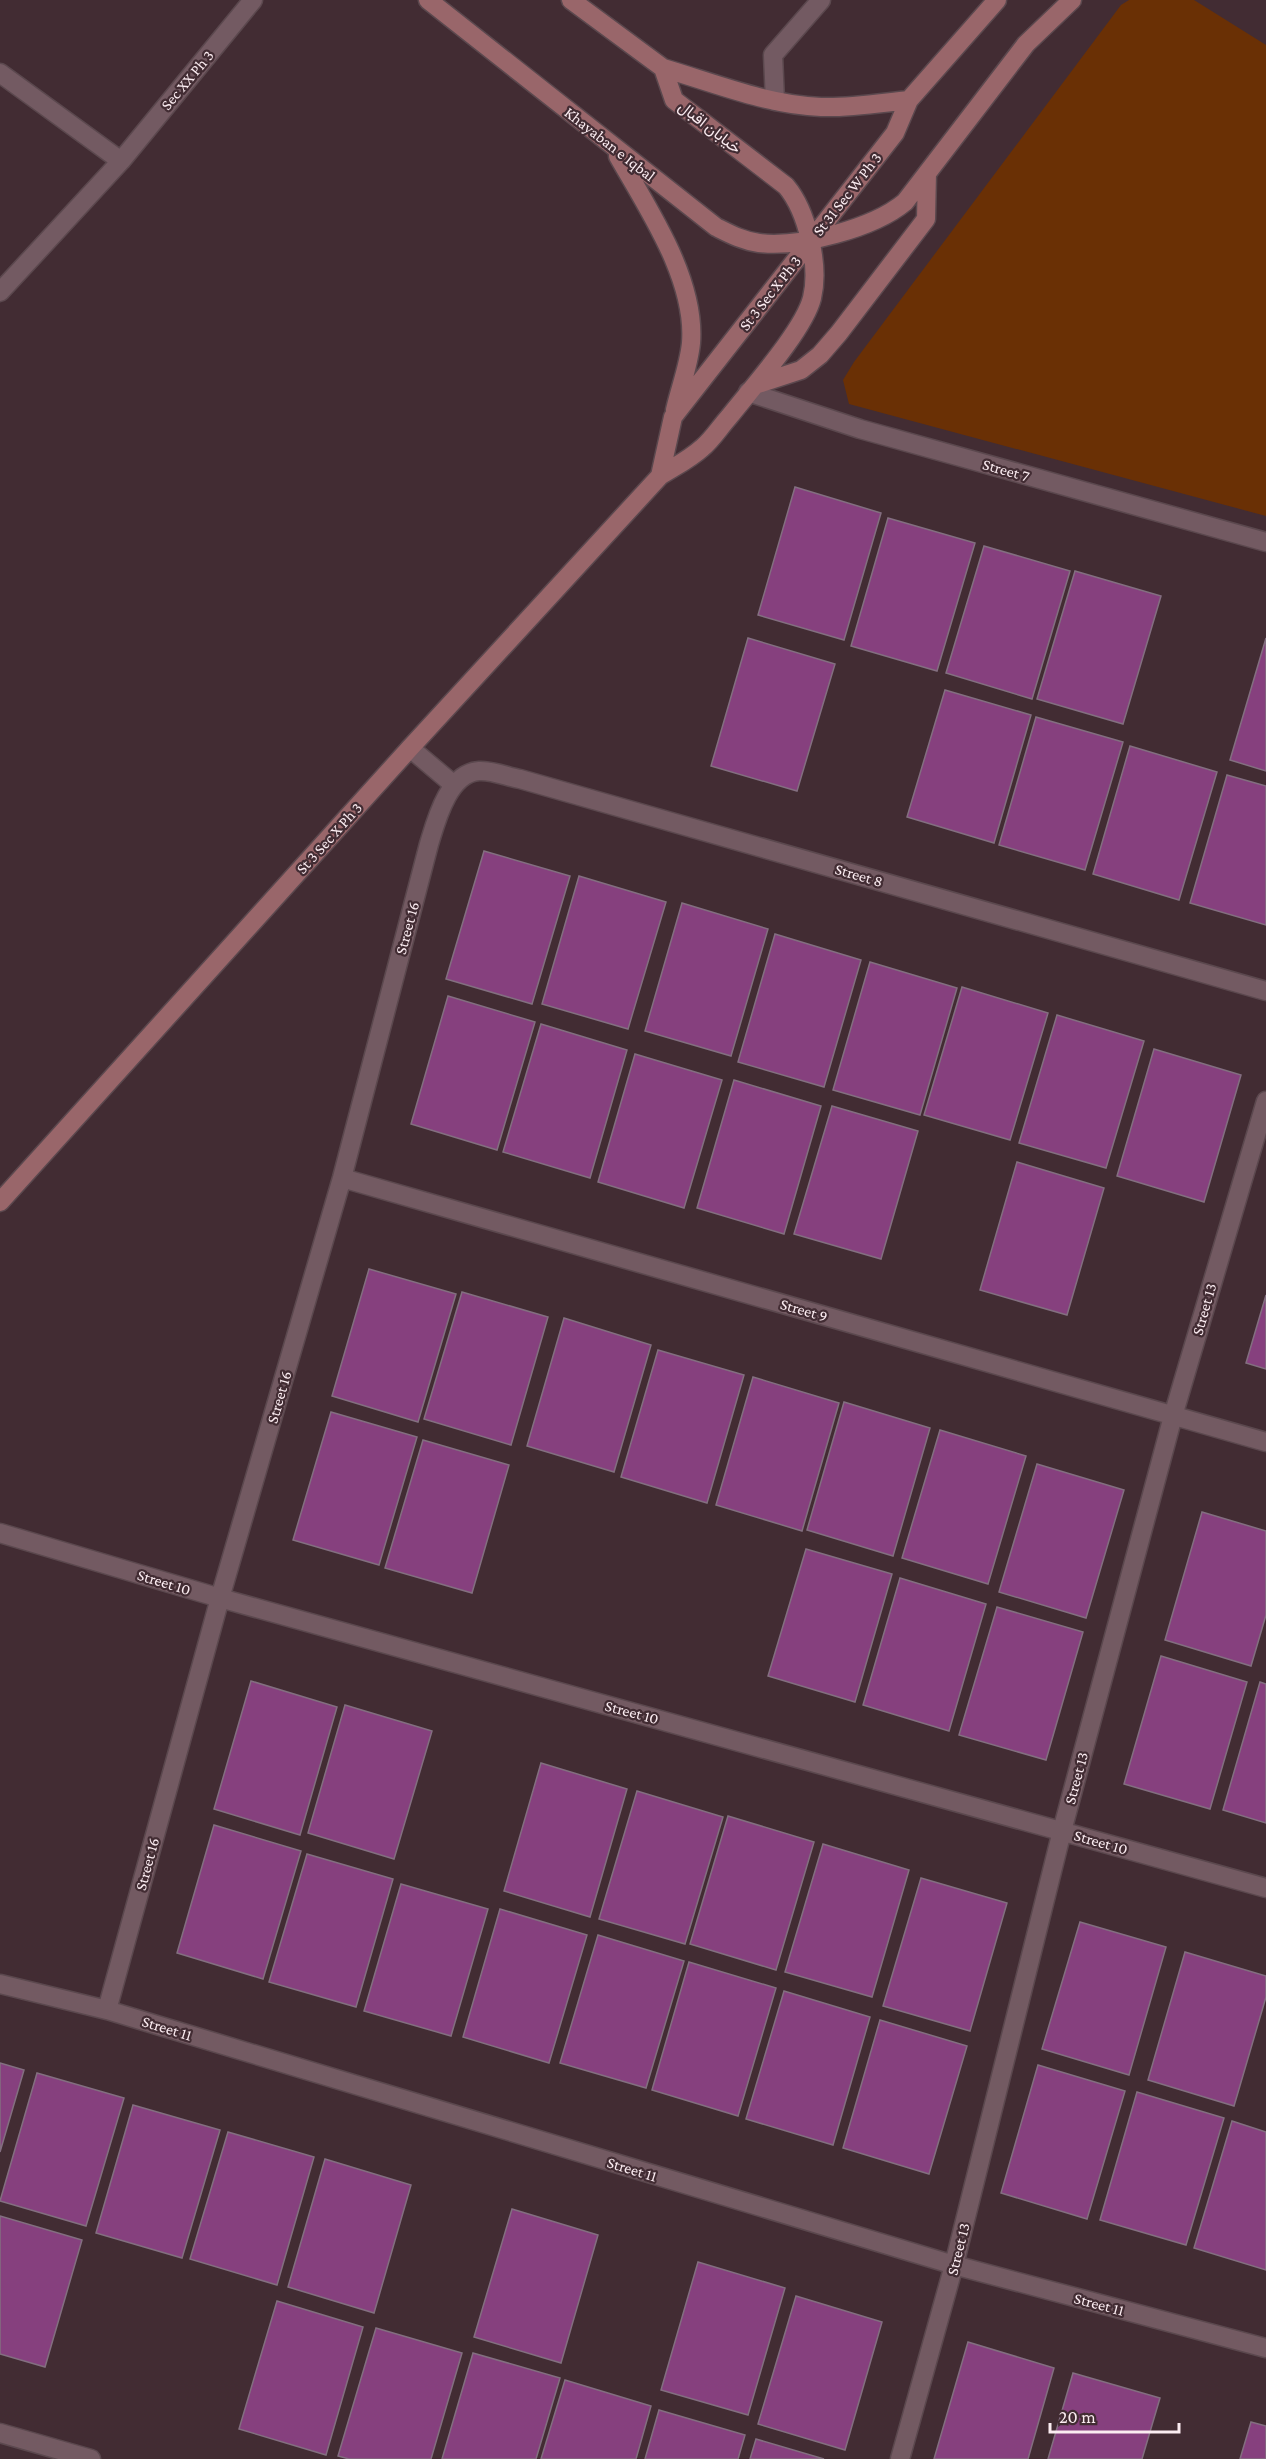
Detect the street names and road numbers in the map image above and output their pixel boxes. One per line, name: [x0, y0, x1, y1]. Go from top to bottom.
street label: Sec XX Ph 3: [157, 47, 217, 113]
street label: خیابان اقبال: [675, 97, 745, 158]
street label: Khayaban e Iqbal: [561, 103, 659, 185]
street label: St 31 Sec W Ph 3: [809, 149, 885, 239]
street label: St 3 Sec X Ph 3: [736, 252, 804, 334]
street label: Street 7: [981, 455, 1032, 485]
street label: St 3 Sec X Ph 3: [293, 799, 365, 877]
street label: Street 8: [833, 860, 885, 890]
street label: Street 16: [392, 900, 422, 956]
street label: Street 13: [1188, 1281, 1220, 1337]
street label: Street 9: [778, 1295, 830, 1325]
street label: Street 16: [263, 1369, 295, 1425]
street label: Street 10: [135, 1566, 193, 1598]
street label: Street 10: [603, 1697, 661, 1727]
street label: Street 13: [1061, 1750, 1091, 1806]
street label: Street 10: [1072, 1826, 1130, 1858]
street label: Street 16: [132, 1836, 162, 1892]
street label: Street 11: [140, 2012, 194, 2044]
street label: Street 11: [605, 2153, 659, 2185]
street label: Street 13: [943, 2221, 973, 2277]
street label: Street 11: [1072, 2289, 1126, 2319]

